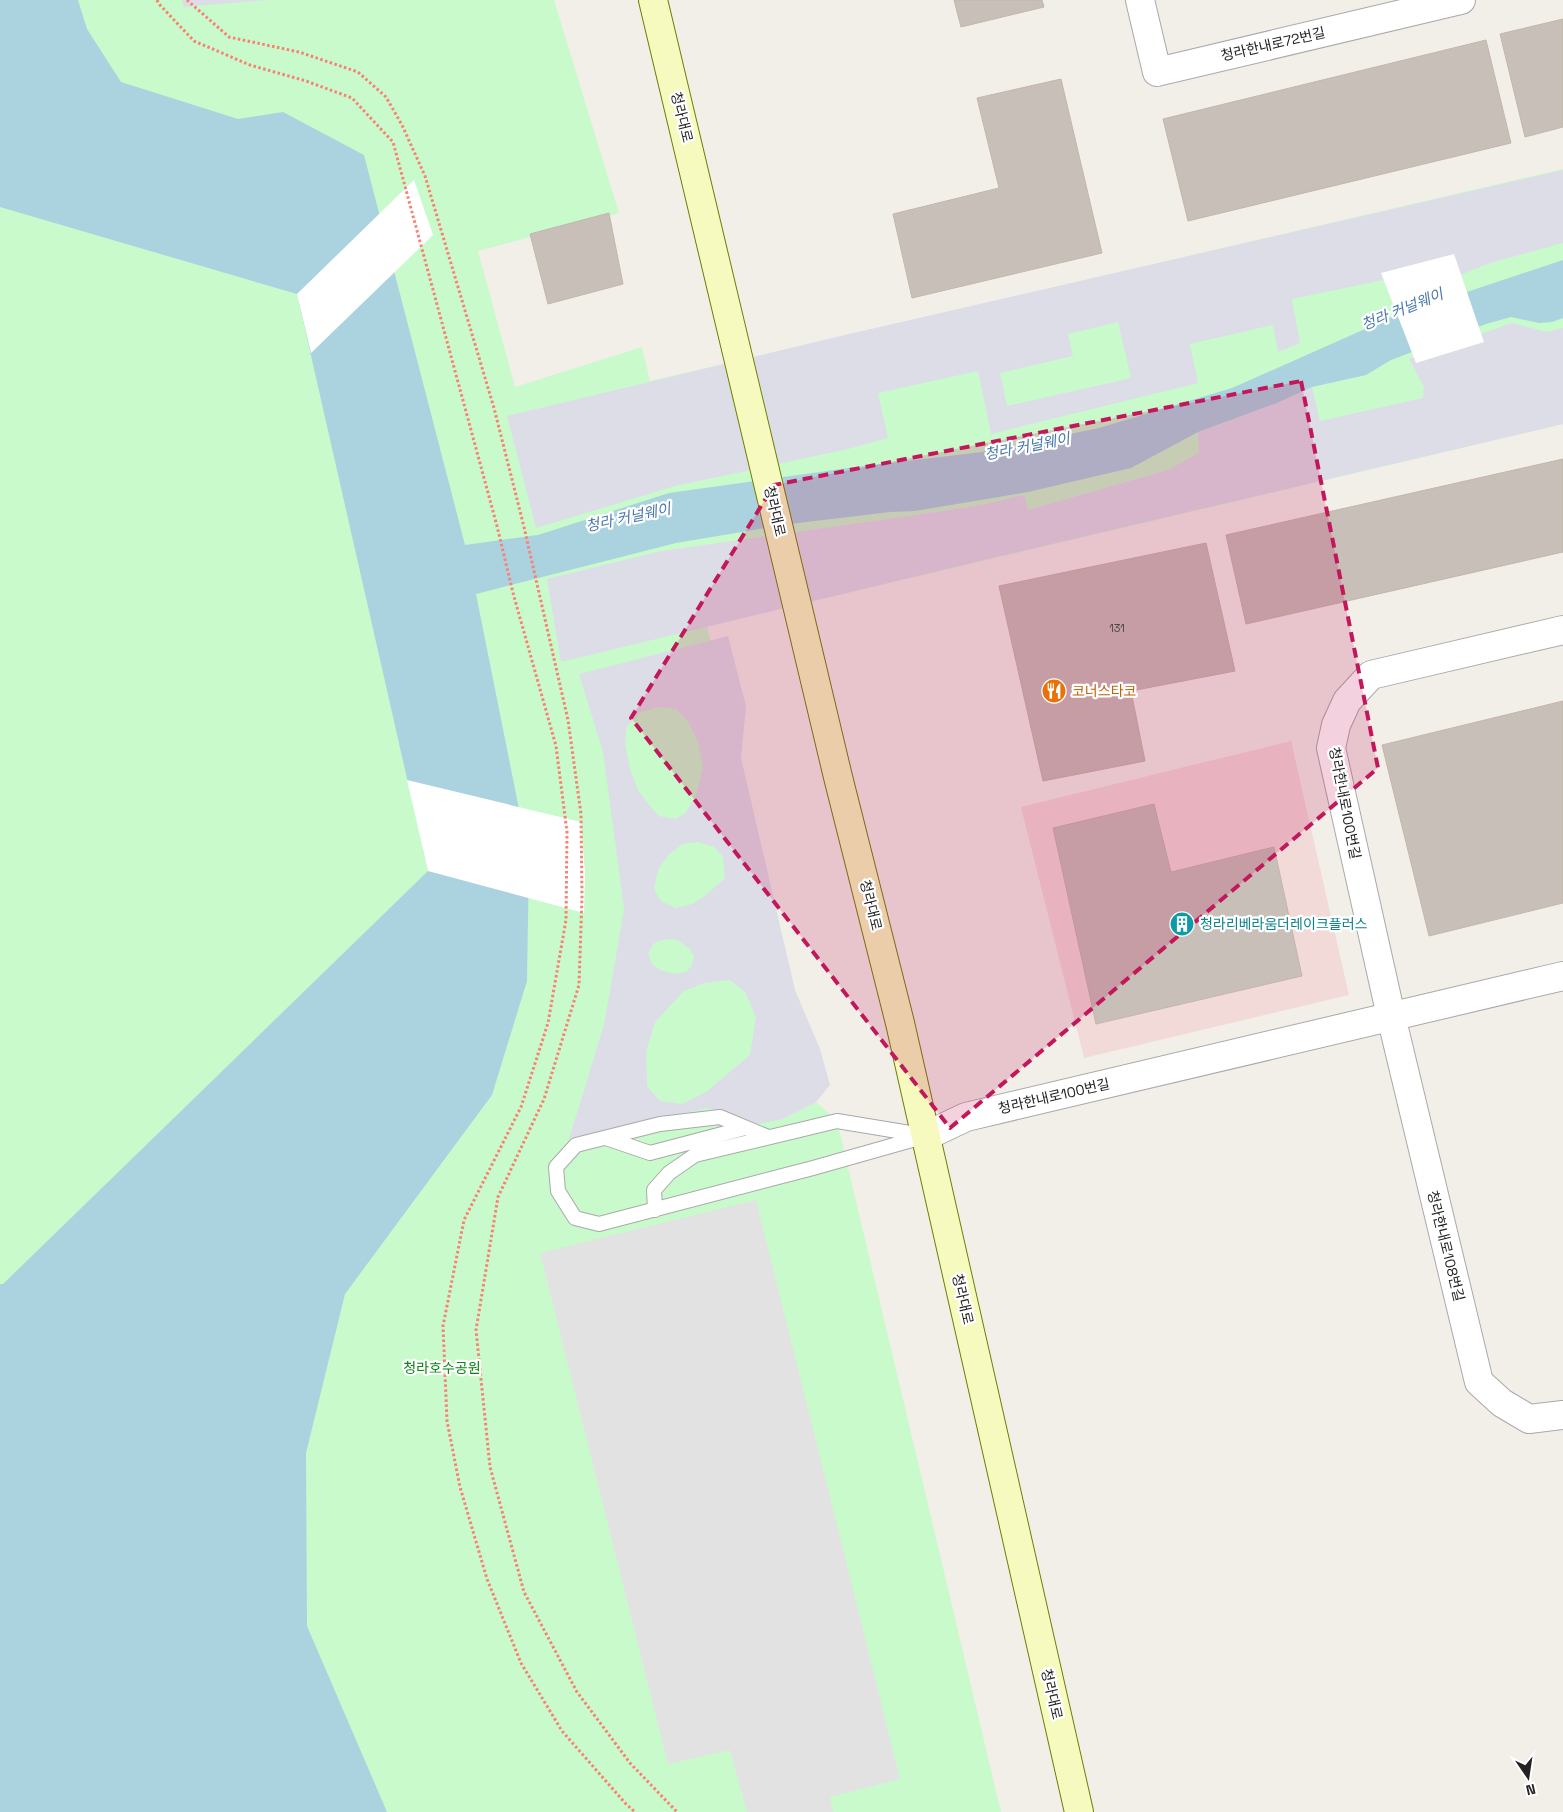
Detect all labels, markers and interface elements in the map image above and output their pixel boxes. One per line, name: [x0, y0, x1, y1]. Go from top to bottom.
street label: 청라한내로72번길: [1219, 23, 1327, 65]
street label: 청라대로: [667, 90, 697, 144]
water label: 청라 커널웨이: [1358, 284, 1447, 334]
water label: 청라 커널웨이: [983, 428, 1073, 464]
street label: 청라대로: [760, 484, 790, 538]
water label: 청라 커널웨이: [584, 498, 674, 535]
house number: 131: [1109, 621, 1125, 635]
restaurant icon: 코너스타코: [1041, 678, 1067, 704]
place label: 코너스타코: [1072, 682, 1137, 700]
street label: 청라한내로100번길: [1325, 745, 1365, 861]
street label: 청라대로: [856, 878, 886, 932]
building icon: 청라리베라움더레이크플러스: [1169, 911, 1195, 937]
place label: 청라리베라움더레이크플러스: [1200, 915, 1368, 933]
street label: 청라한내로100번길: [996, 1074, 1112, 1118]
street label: 청라한내로108번길: [1424, 1189, 1468, 1303]
street label: 청라대로: [948, 1272, 978, 1326]
park label: 청라호수공원: [403, 1359, 481, 1377]
street label: 청라대로: [1037, 1667, 1067, 1721]
north arrow: [1503, 1752, 1553, 1802]
text: N: [1524, 1780, 1538, 1799]

